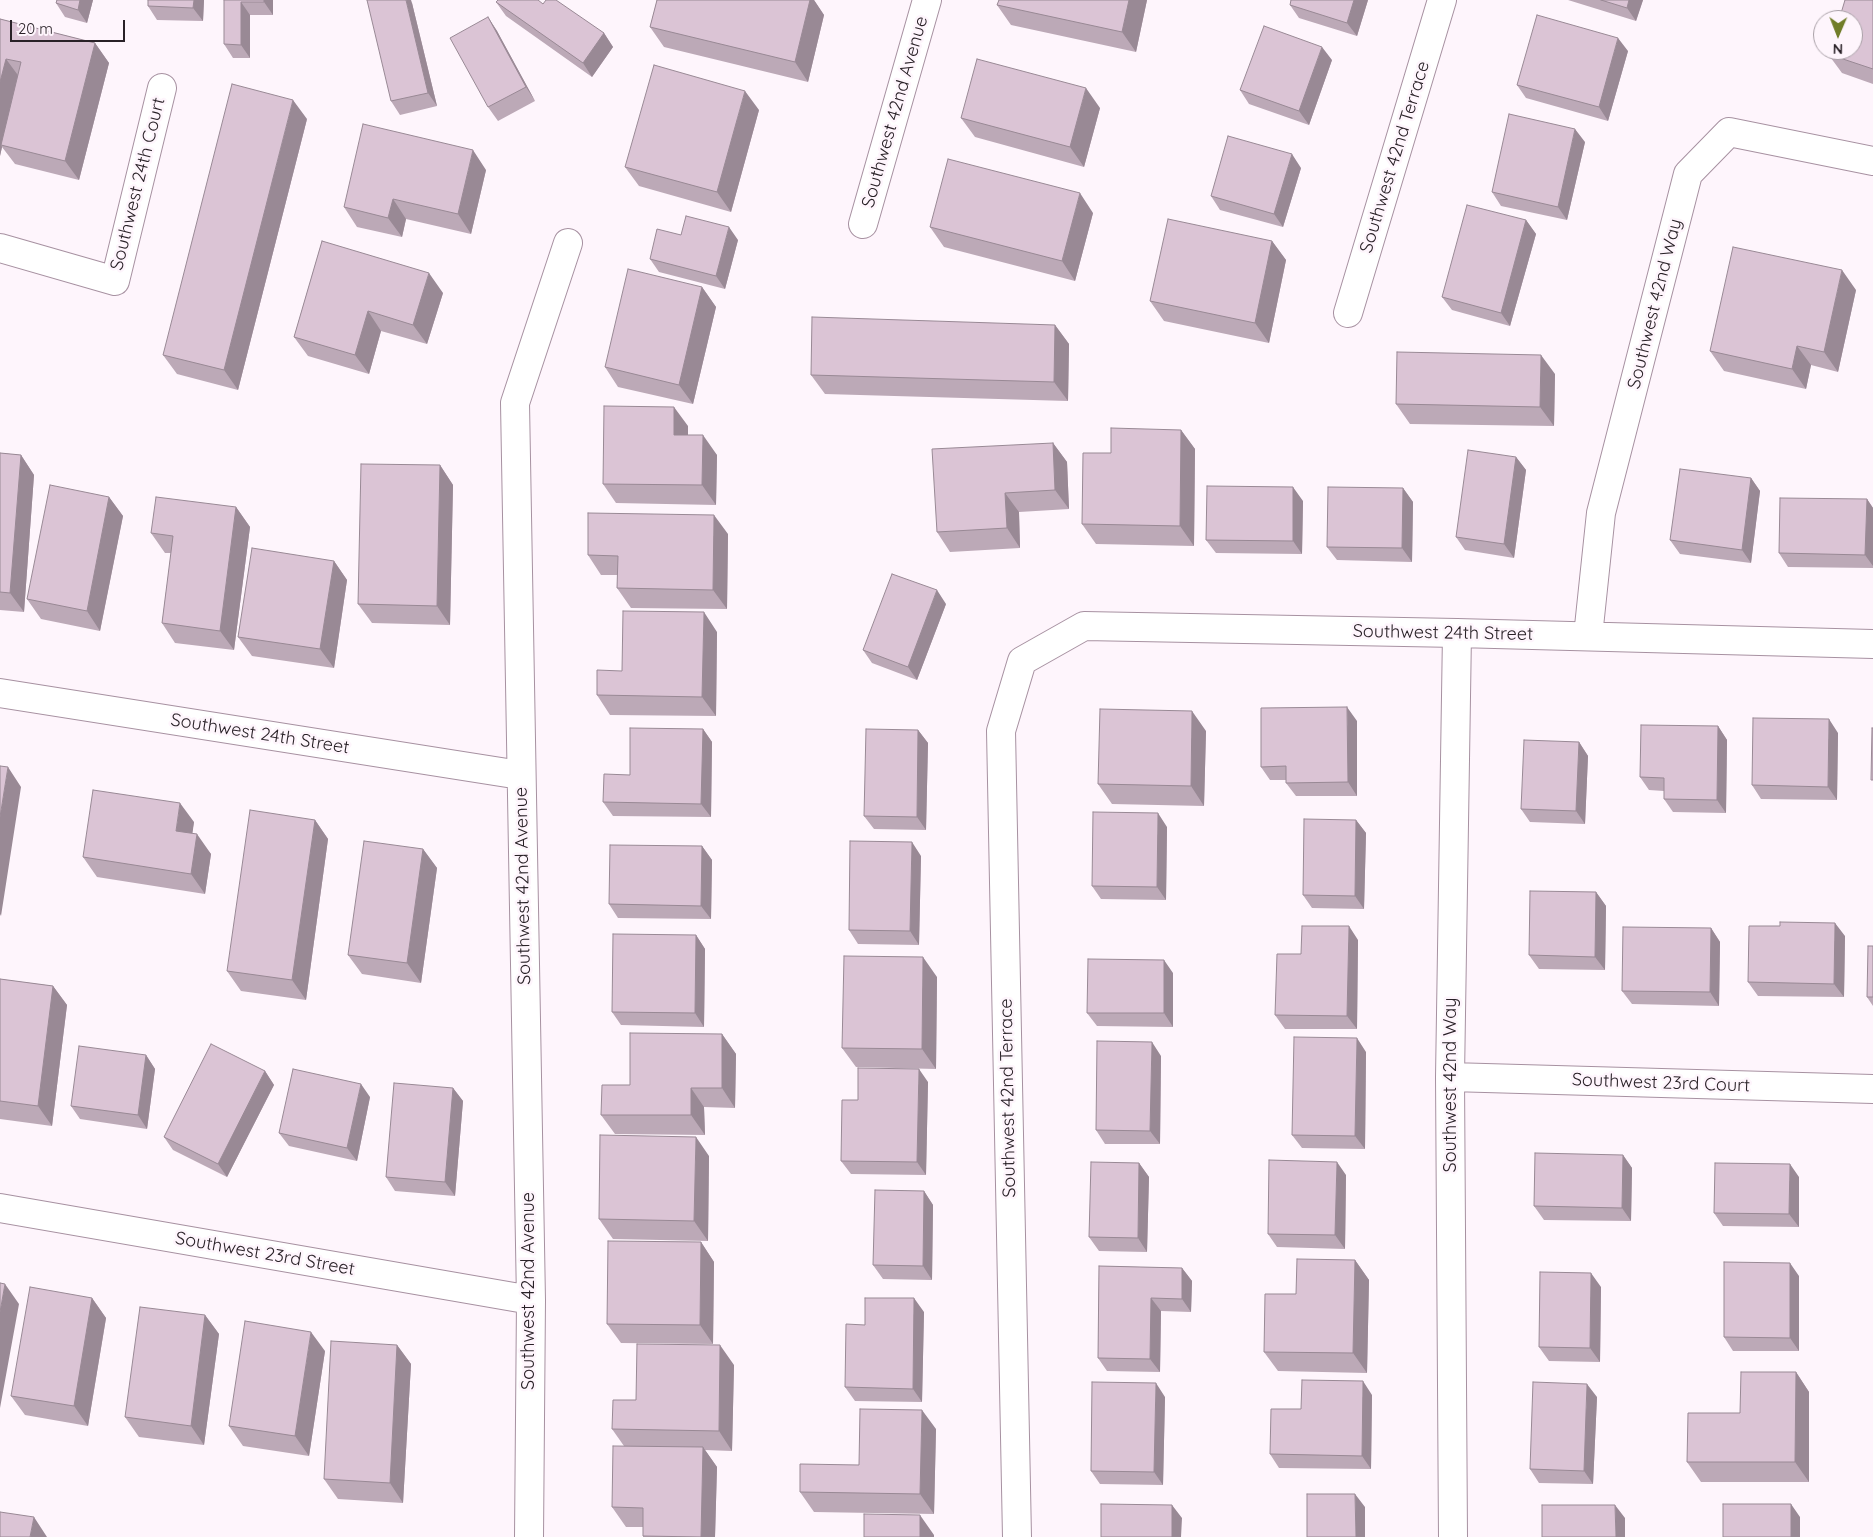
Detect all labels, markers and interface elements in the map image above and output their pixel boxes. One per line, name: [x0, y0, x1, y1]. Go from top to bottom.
scale bar: [12, 10, 128, 42]
north arrow: [1813, 10, 1863, 60]
street label: Southwest 42nd Avenue: [857, 14, 933, 210]
text: 20 m: [18, 19, 53, 38]
text: N: [1832, 40, 1843, 58]
street label: Southwest 42nd Terrace: [1356, 59, 1434, 255]
street label: Southwest 24th Court: [106, 95, 170, 273]
street label: Southwest 42nd Way: [1623, 217, 1687, 391]
street label: Southwest 24th Street: [1353, 621, 1533, 645]
street label: Southwest 24th Street: [169, 709, 351, 759]
street label: Southwest 42nd Avenue: [510, 787, 536, 985]
street label: Southwest 42nd Terrace: [995, 998, 1021, 1198]
street label: Southwest 42nd Way: [1440, 998, 1462, 1172]
street label: Southwest 23rd Court: [1571, 1069, 1751, 1097]
street label: Southwest 42nd Avenue: [518, 1192, 540, 1390]
street label: Southwest 23rd Street: [174, 1228, 356, 1280]

